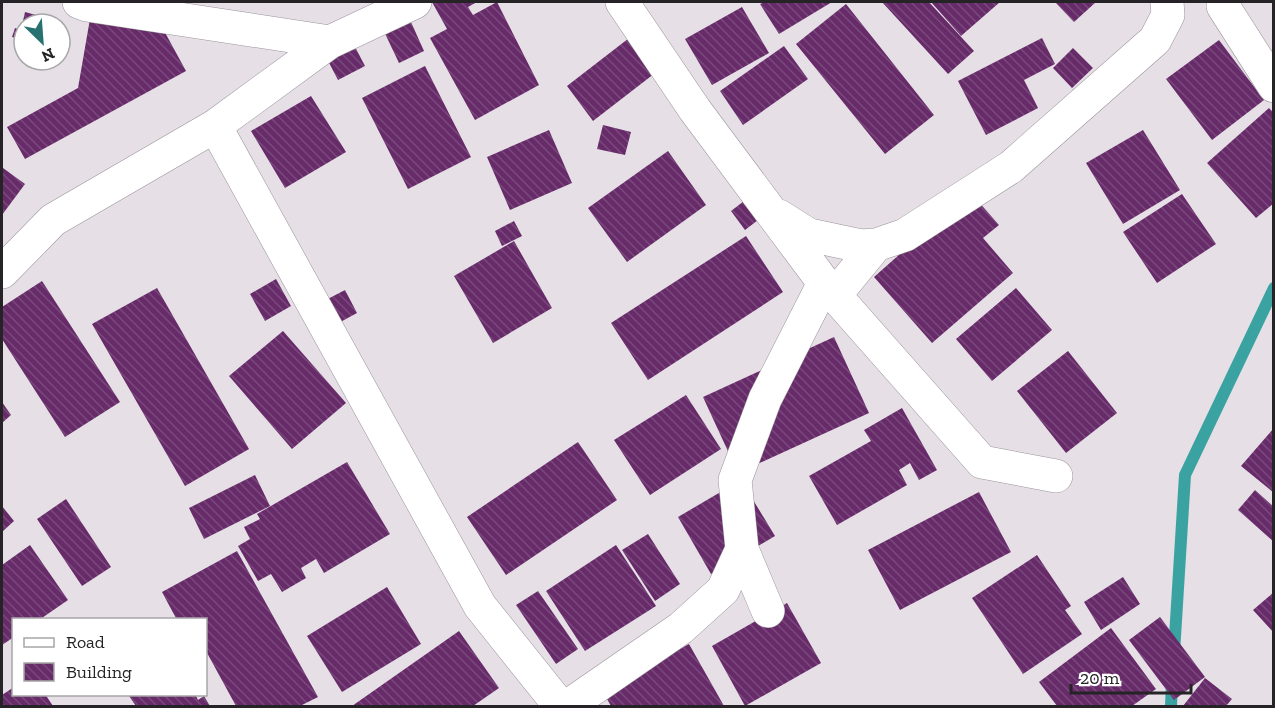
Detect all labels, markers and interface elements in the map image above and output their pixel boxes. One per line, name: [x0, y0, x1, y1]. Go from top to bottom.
north arrow: [12, 12, 72, 72]
text: N: [39, 44, 58, 66]
legend: [12, 618, 207, 696]
text: Road: [66, 631, 105, 653]
scale bar: [1071, 657, 1191, 695]
text: Building: [66, 661, 132, 683]
text: 20 m: [1080, 667, 1120, 689]

